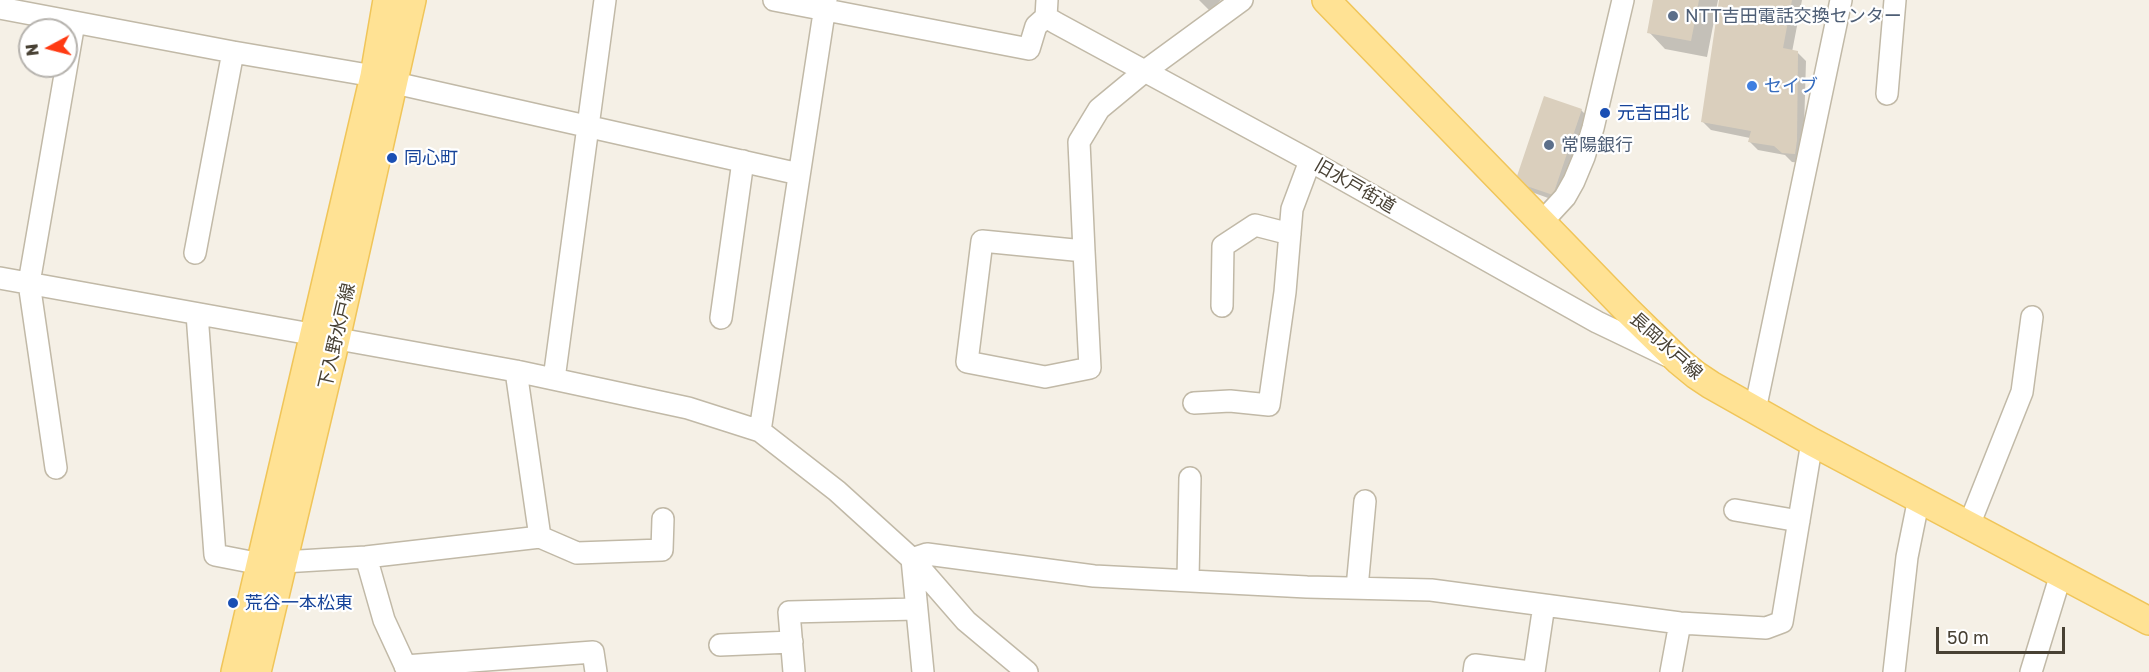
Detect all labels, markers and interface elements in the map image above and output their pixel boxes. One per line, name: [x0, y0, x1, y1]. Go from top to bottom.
place label: NTT吉田電話交換センター: [1685, 5, 1902, 27]
marker: NTT吉田電話交換センター: [1666, 9, 1680, 23]
north arrow: [18, 18, 78, 78]
text: N: [21, 43, 43, 57]
place label: セイブ: [1764, 75, 1818, 97]
marker: セイブ: [1745, 79, 1759, 93]
place label: 元吉田北: [1617, 102, 1689, 124]
marker: 元吉田北: [1598, 106, 1612, 120]
place label: 常陽銀行: [1561, 134, 1633, 156]
marker: 常陽銀行: [1542, 138, 1556, 152]
place label: 同心町: [404, 147, 458, 169]
marker: 同心町: [385, 151, 399, 165]
street label: 旧水戸街道: [1311, 154, 1399, 218]
street label: 下入野水戸線: [314, 281, 360, 391]
street label: 長岡水戸線: [1625, 308, 1707, 384]
place label: 荒谷一本松東: [245, 592, 353, 614]
marker: 荒谷一本松東: [226, 596, 240, 610]
scale bar: [1939, 615, 2068, 653]
text: 50 m: [1947, 626, 1989, 648]

